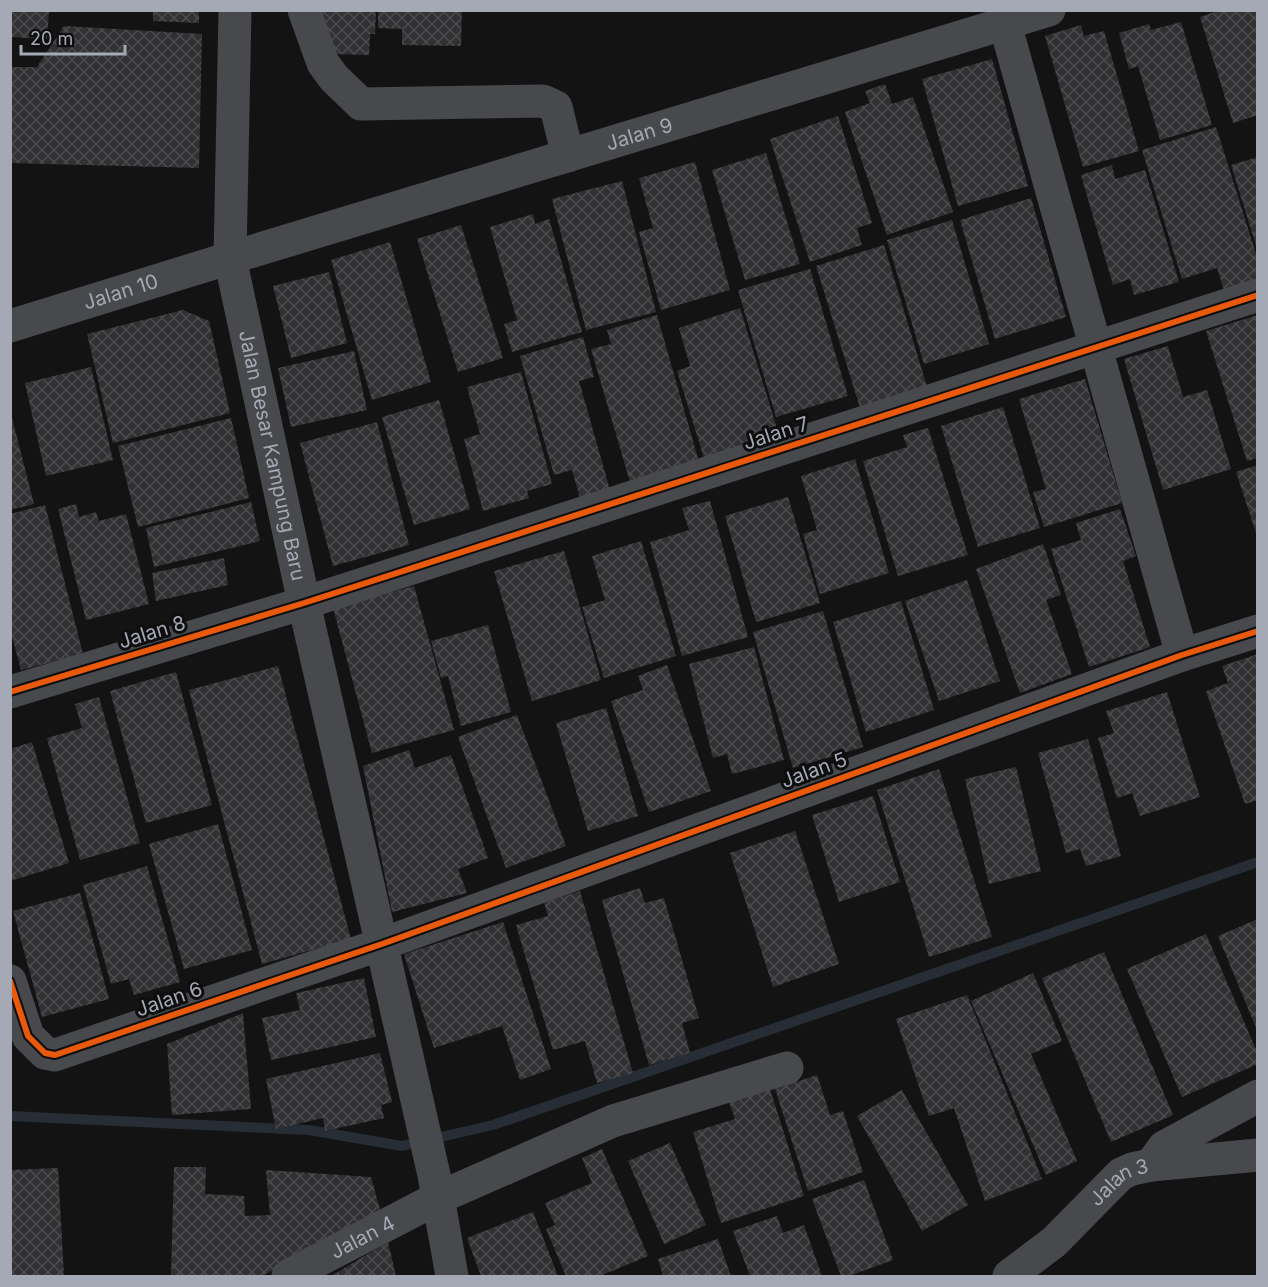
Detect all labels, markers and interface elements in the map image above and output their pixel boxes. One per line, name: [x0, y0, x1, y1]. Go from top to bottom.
scale bar: [21, 18, 124, 56]
text: 20 m: [30, 28, 73, 49]
street label: Jalan 9: [603, 113, 676, 155]
street label: Jalan 10: [81, 269, 161, 315]
street label: Jalan Besar Kampung Baru: [234, 328, 311, 583]
street label: Jalan 7: [740, 411, 812, 455]
street label: Jalan 8: [116, 611, 188, 653]
street label: Jalan 5: [778, 747, 850, 793]
street label: Jalan 6: [133, 976, 205, 1022]
street label: Jalan 3: [1084, 1154, 1150, 1211]
street label: Jalan 4: [326, 1211, 399, 1264]

